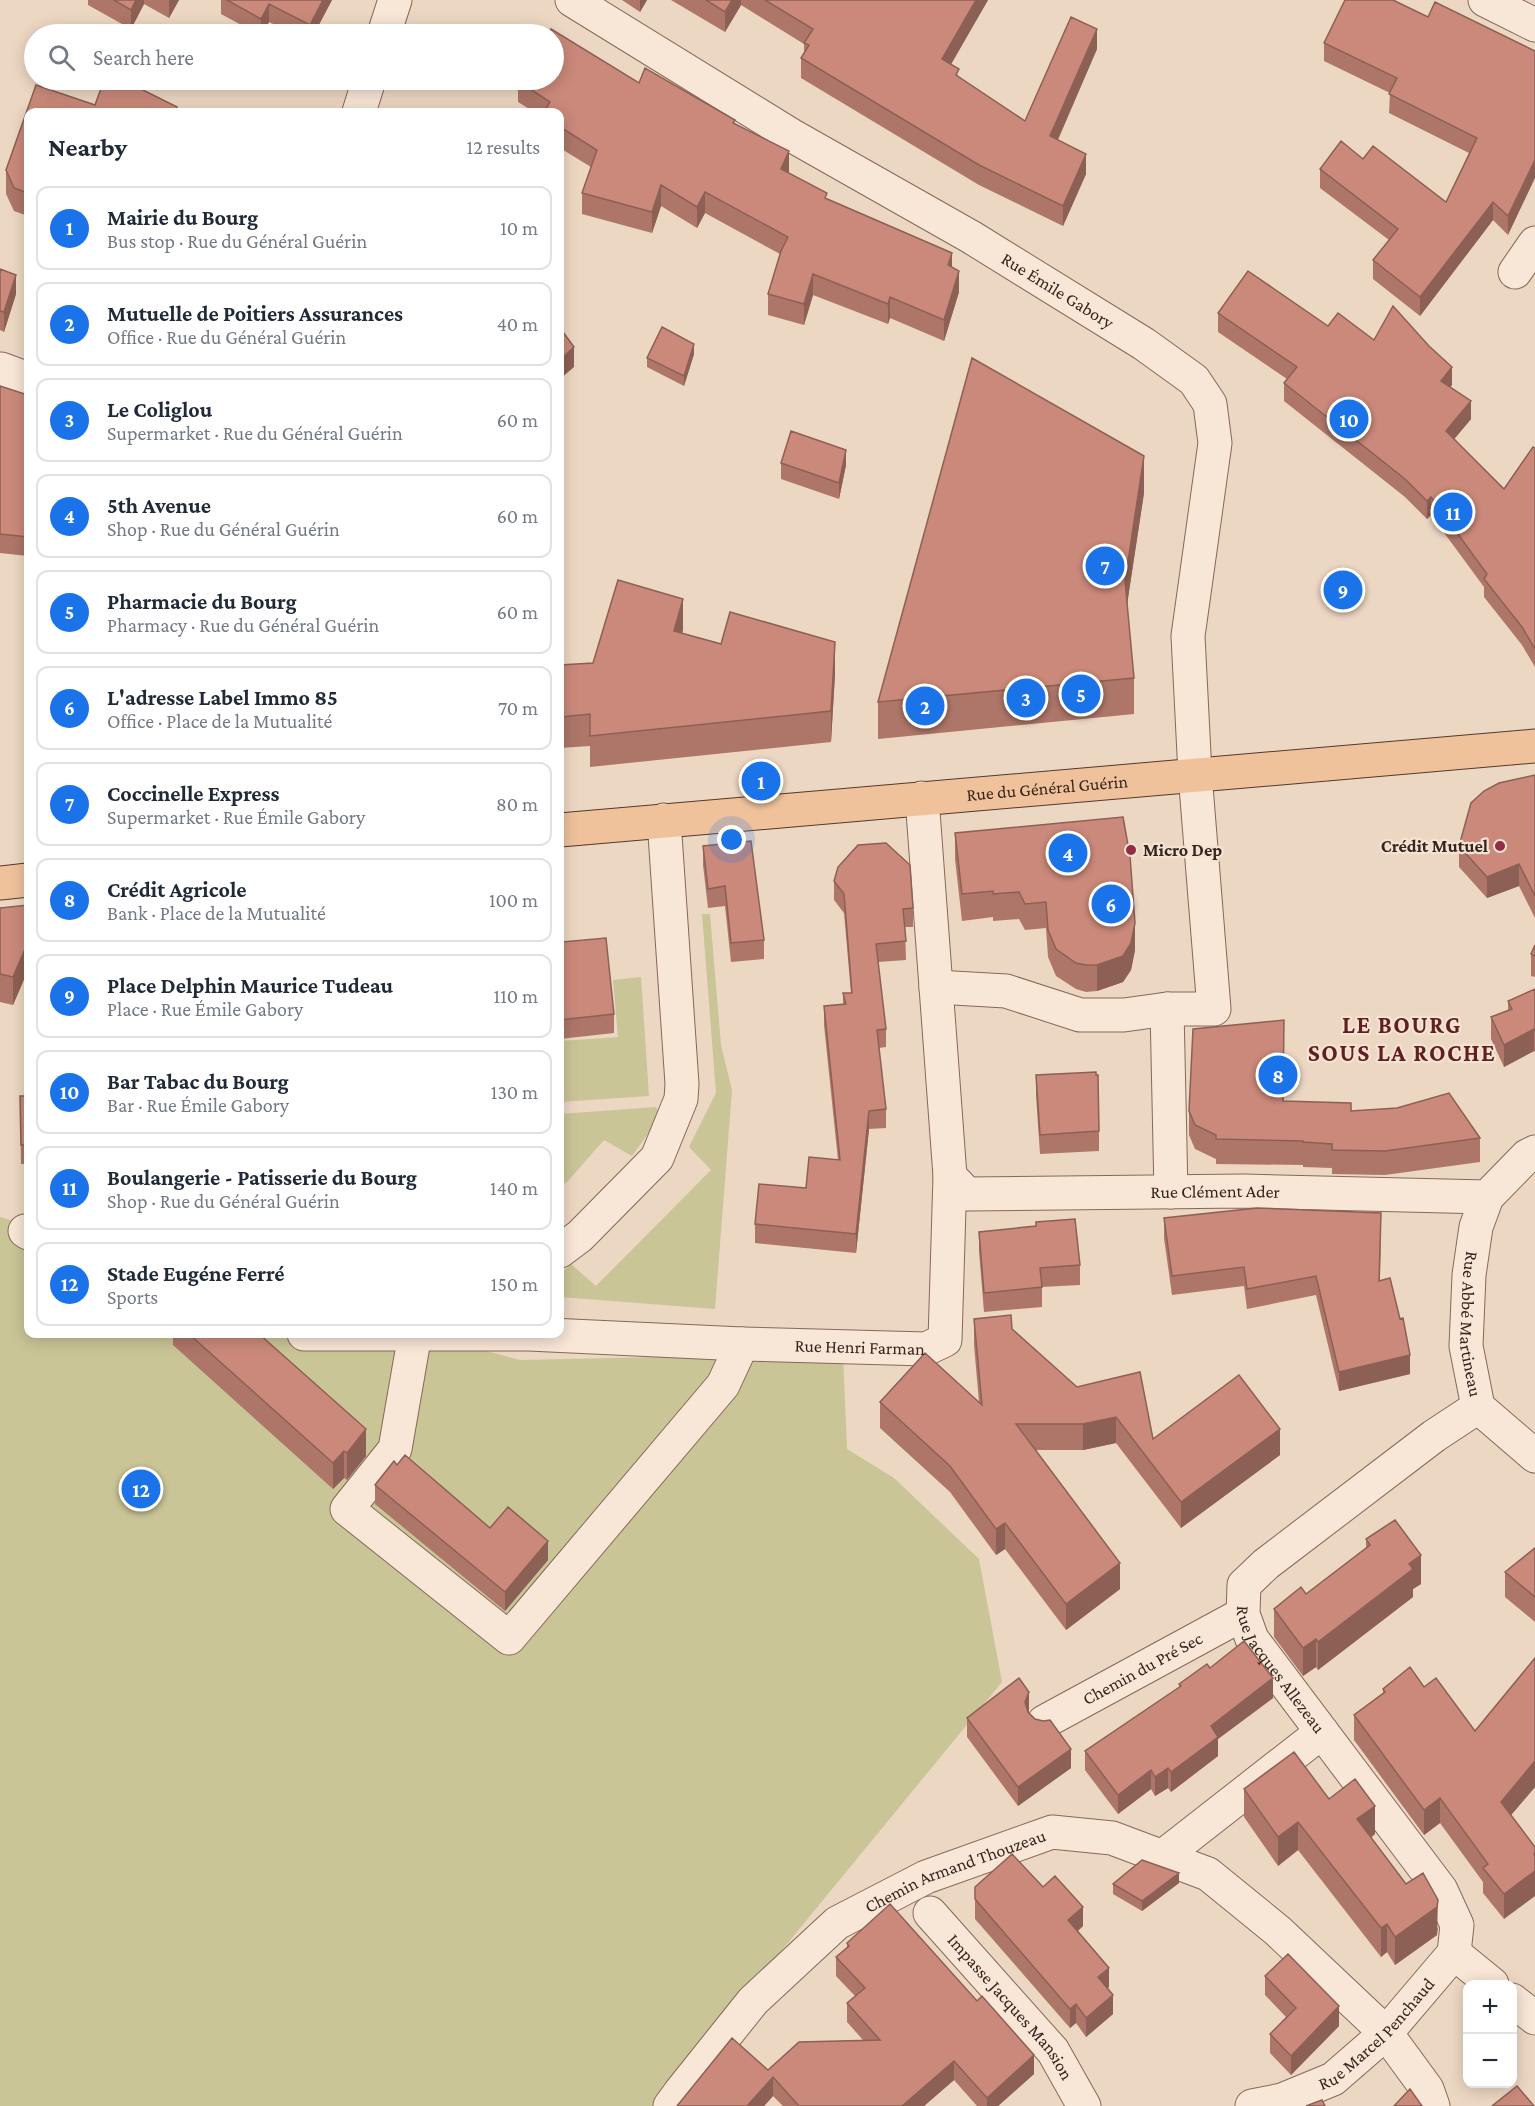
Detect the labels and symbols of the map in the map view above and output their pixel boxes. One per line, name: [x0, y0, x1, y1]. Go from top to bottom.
street label: Rue Émile Gabory: [998, 248, 1118, 333]
pin: 10: [1330, 396, 1368, 442]
pin: 11: [1434, 490, 1472, 534]
pin: 7: [1086, 544, 1124, 588]
pin: 9: [1324, 568, 1362, 612]
pin: 5: [1062, 672, 1100, 716]
pin: 3: [1006, 676, 1046, 720]
pin: 2: [906, 684, 944, 728]
pin: 1: [742, 758, 780, 804]
street label: Rue du Général Guérin: [966, 771, 1129, 805]
your location: [717, 825, 746, 854]
pin: 4: [1048, 830, 1088, 876]
place label: Crédit Mutuel: [1381, 836, 1488, 856]
marker: Crédit Mutuel: [1493, 839, 1507, 853]
place label: Micro Dep: [1143, 840, 1222, 860]
marker: Micro Dep: [1124, 843, 1138, 857]
pin: 6: [1092, 882, 1130, 926]
district label: LE BOURG SOUS LA ROCHE: [1308, 1011, 1496, 1066]
pin: 8: [1258, 1052, 1298, 1098]
street label: Rue Clément Ader: [1150, 1181, 1281, 1202]
street label: Rue Abbé Martineau: [1456, 1250, 1486, 1399]
street label: Rue Henri Farman: [794, 1335, 925, 1359]
pin: 12: [122, 1466, 160, 1512]
street label: Rue Jacques Allezeau: [1233, 1605, 1329, 1737]
street label: Chemin du Pré Sec: [1079, 1628, 1206, 1709]
street label: Chemin Armand Thouzeau: [861, 1825, 1049, 1917]
street label: Impasse Jacques Mansion: [944, 1930, 1077, 2084]
street label: Rue Marcel Penchaud: [1316, 1973, 1439, 2094]

